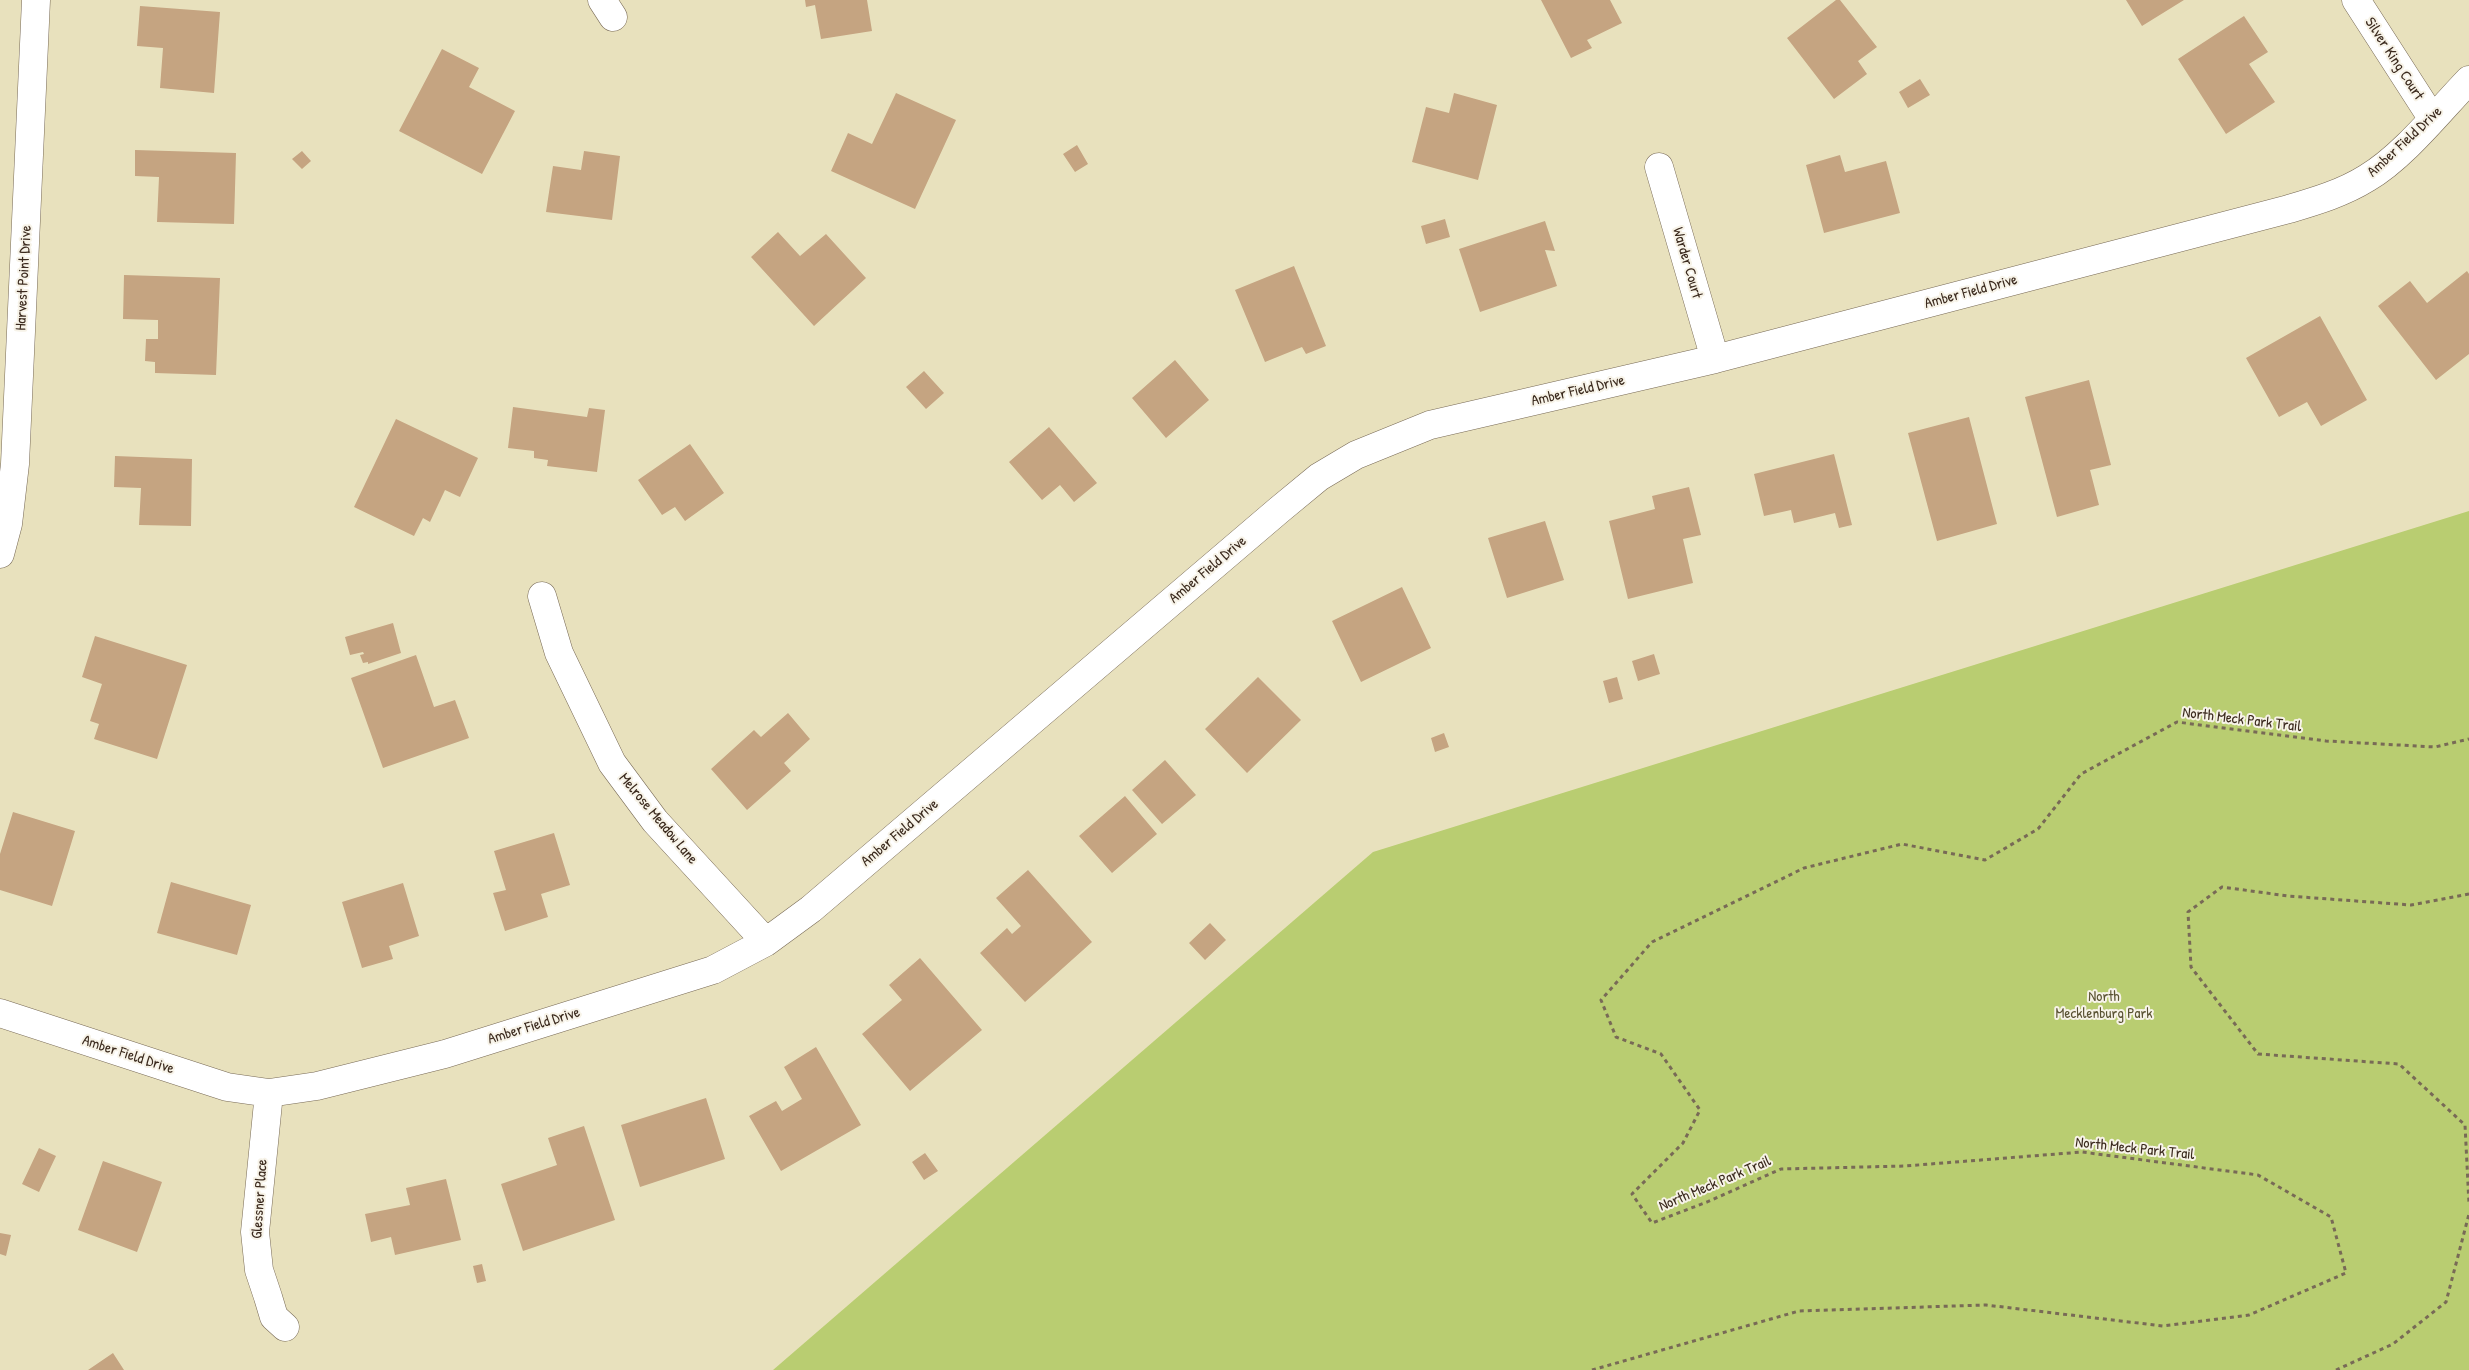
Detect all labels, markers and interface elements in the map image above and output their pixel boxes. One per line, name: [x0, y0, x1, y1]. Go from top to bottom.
street label: Silver King Court: [2361, 14, 2427, 104]
street label: Amber Field Drive: [2364, 103, 2446, 181]
street label: Harvest Point Drive: [12, 225, 36, 331]
street label: Warder Court: [1668, 225, 1706, 301]
street label: Amber Field Drive: [1923, 271, 2019, 313]
street label: Amber Field Drive: [1530, 372, 1626, 410]
street label: Amber Field Drive: [1166, 532, 1250, 608]
street label: North Meck Park Trail: [2182, 704, 2302, 736]
street label: Melrose Meadow Lane: [615, 770, 701, 868]
street label: Amber Field Drive: [858, 795, 942, 871]
park label: North Mecklenburg Park: [2056, 988, 2152, 1023]
street label: Amber Field Drive: [486, 1003, 582, 1049]
street label: Amber Field Drive: [80, 1032, 176, 1078]
street label: North Meck Park Trail: [2075, 1134, 2195, 1164]
street label: North Meck Park Trail: [1656, 1152, 1774, 1216]
street label: Glessner Place: [248, 1159, 272, 1239]

